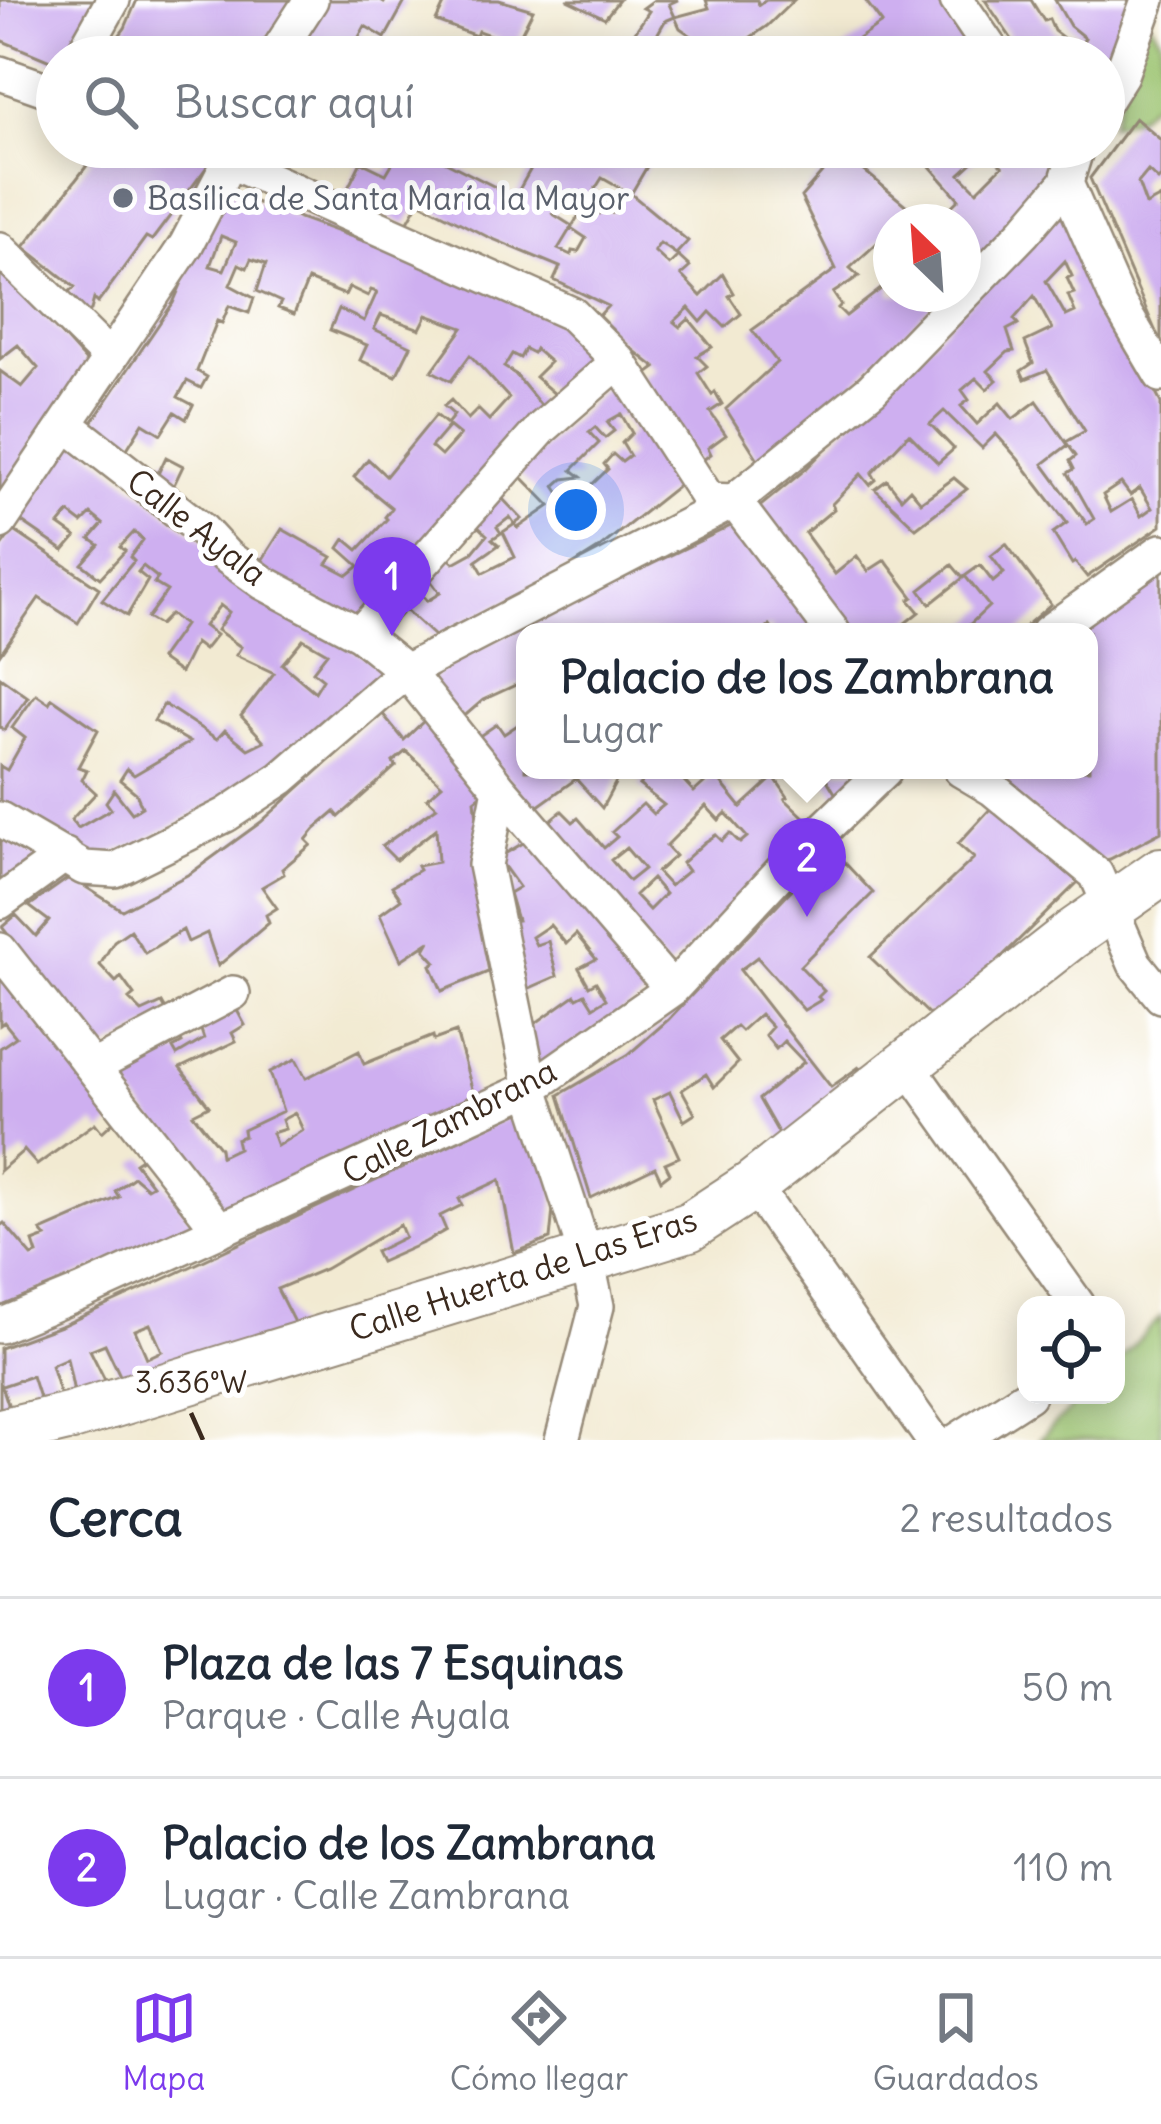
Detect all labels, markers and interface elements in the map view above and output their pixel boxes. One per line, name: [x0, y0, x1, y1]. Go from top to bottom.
search box: [36, 36, 1125, 168]
icon: search: [78, 69, 144, 135]
text: Buscar aquí: [174, 74, 414, 130]
place label: Basílica de Santa María la Mayor: [147, 177, 630, 219]
marker: Basílica de Santa María la Mayor: [110, 185, 136, 211]
north arrow: [873, 204, 981, 312]
street label: Calle Ayala: [119, 459, 275, 595]
your location: [546, 480, 606, 540]
pin: 1: [353, 537, 431, 636]
popup: [516, 623, 1098, 779]
text: Palacio de los Zambrana: [560, 649, 1054, 705]
text: Lugar: [560, 705, 663, 754]
pin: 2: [768, 818, 846, 917]
street label: Calle Zambrana: [335, 1049, 563, 1193]
street label: Calle Huerta de Las Eras: [344, 1198, 702, 1350]
map controls: [1017, 1296, 1125, 1404]
button: locate: [1017, 1296, 1125, 1404]
text: 3.636°W: [135, 1363, 247, 1401]
text: Cerca: [48, 1486, 183, 1550]
text: 2 resultados: [899, 1494, 1113, 1543]
text: Plaza de las 7 Esquinas: [162, 1635, 624, 1691]
text: 1: [79, 1663, 95, 1712]
text: 50 m: [1021, 1663, 1113, 1712]
text: Parque · Calle Ayala: [162, 1691, 511, 1740]
text: Palacio de los Zambrana: [162, 1815, 656, 1871]
text: 2: [76, 1843, 98, 1892]
text: 110 m: [1013, 1843, 1113, 1892]
text: Lugar · Calle Zambrana: [162, 1871, 570, 1920]
tab: Mapa: [122, 1985, 205, 2099]
tab: Cómo llegar: [450, 1985, 628, 2099]
tab: Guardados: [873, 1985, 1039, 2099]

